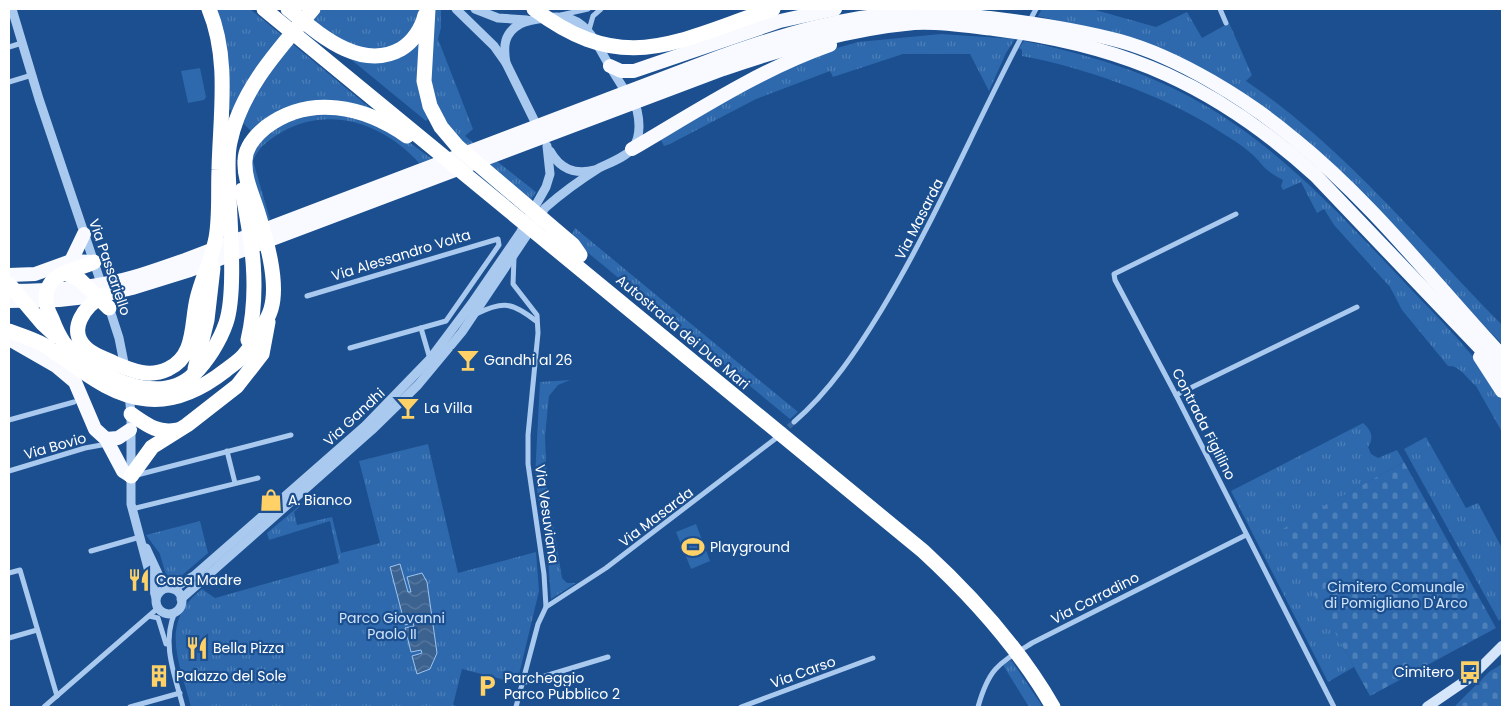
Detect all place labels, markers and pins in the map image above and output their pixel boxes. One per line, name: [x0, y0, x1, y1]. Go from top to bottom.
bar icon: Gandhi al 26: [455, 347, 481, 373]
place label: Gandhi al 26: [484, 350, 573, 370]
bar icon: La Villa: [395, 395, 421, 421]
place label: La Villa: [424, 398, 473, 418]
shop icon: A. Bianco: [258, 487, 284, 513]
place label: A. Bianco: [288, 490, 352, 510]
sports icon: Playground: [680, 534, 706, 560]
place label: Playground: [710, 537, 790, 557]
restaurant icon: Casa Madre: [126, 567, 152, 593]
place label: Casa Madre: [156, 570, 242, 590]
restaurant icon: Bella Pizza: [184, 635, 210, 661]
place label: Bella Pizza: [213, 638, 284, 658]
bus stop icon: Cimitero: [1457, 659, 1483, 685]
place label: Cimitero: [1394, 662, 1454, 682]
building icon: Palazzo del Sole: [146, 663, 172, 689]
place label: Palazzo del Sole: [176, 666, 287, 686]
place label: Parcheggio Parco Pubblico 2: [504, 668, 620, 704]
parking icon: Parcheggio Parco Pubblico 2: [474, 673, 500, 699]

